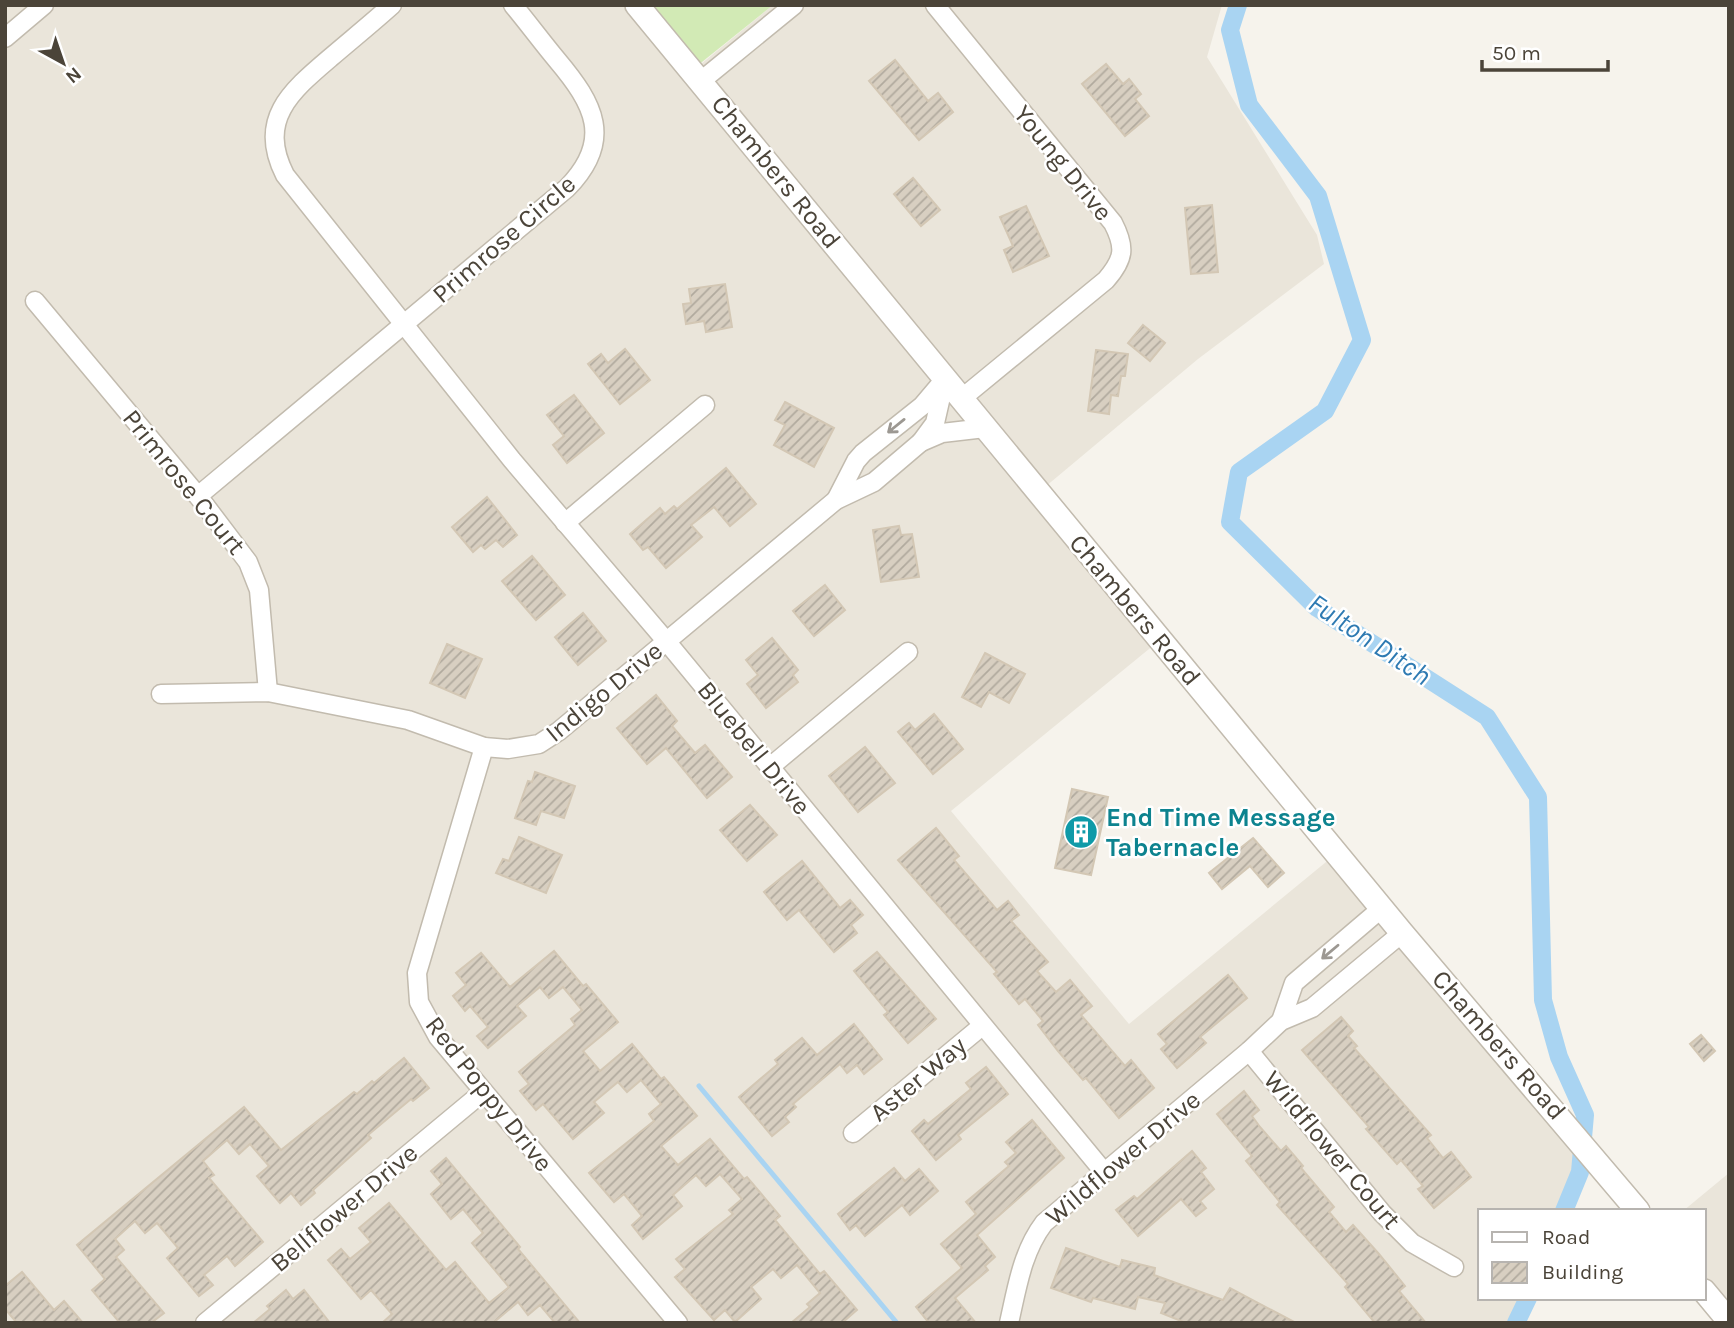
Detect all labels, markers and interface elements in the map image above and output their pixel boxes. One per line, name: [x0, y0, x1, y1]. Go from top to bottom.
north arrow: [28, 28, 98, 98]
scale bar: [1482, 28, 1608, 72]
text: 50 m: [1492, 41, 1541, 65]
text: N: [61, 62, 86, 88]
street label: Chambers Road: [705, 89, 847, 255]
street label: Young Drive: [1007, 99, 1119, 227]
street label: Primrose Circle: [426, 168, 582, 310]
street label: Primrose Court: [116, 403, 252, 561]
one-way arrow: [888, 418, 906, 434]
street label: Chambers Road: [1063, 528, 1207, 692]
water label: Fulton Ditch: [1302, 586, 1438, 692]
street label: Indigo Drive: [539, 635, 669, 749]
street label: Bluebell Drive: [691, 675, 817, 821]
place label: End Time Message Tabernacle: [1106, 802, 1335, 863]
building icon: End Time Message Tabernacle: [1062, 813, 1100, 851]
one-way arrow: [1322, 944, 1340, 960]
street label: Chambers Road: [1426, 964, 1572, 1126]
street label: Red Poppy Drive: [419, 1010, 559, 1178]
street label: Aster Way: [864, 1030, 972, 1128]
street label: Wildflower Court: [1257, 1065, 1407, 1236]
street label: Wildflower Drive: [1039, 1084, 1207, 1232]
street label: Bellflower Drive: [264, 1137, 424, 1279]
legend: [1478, 1209, 1706, 1300]
text: Road: [1542, 1225, 1590, 1249]
text: Building: [1542, 1260, 1623, 1284]

